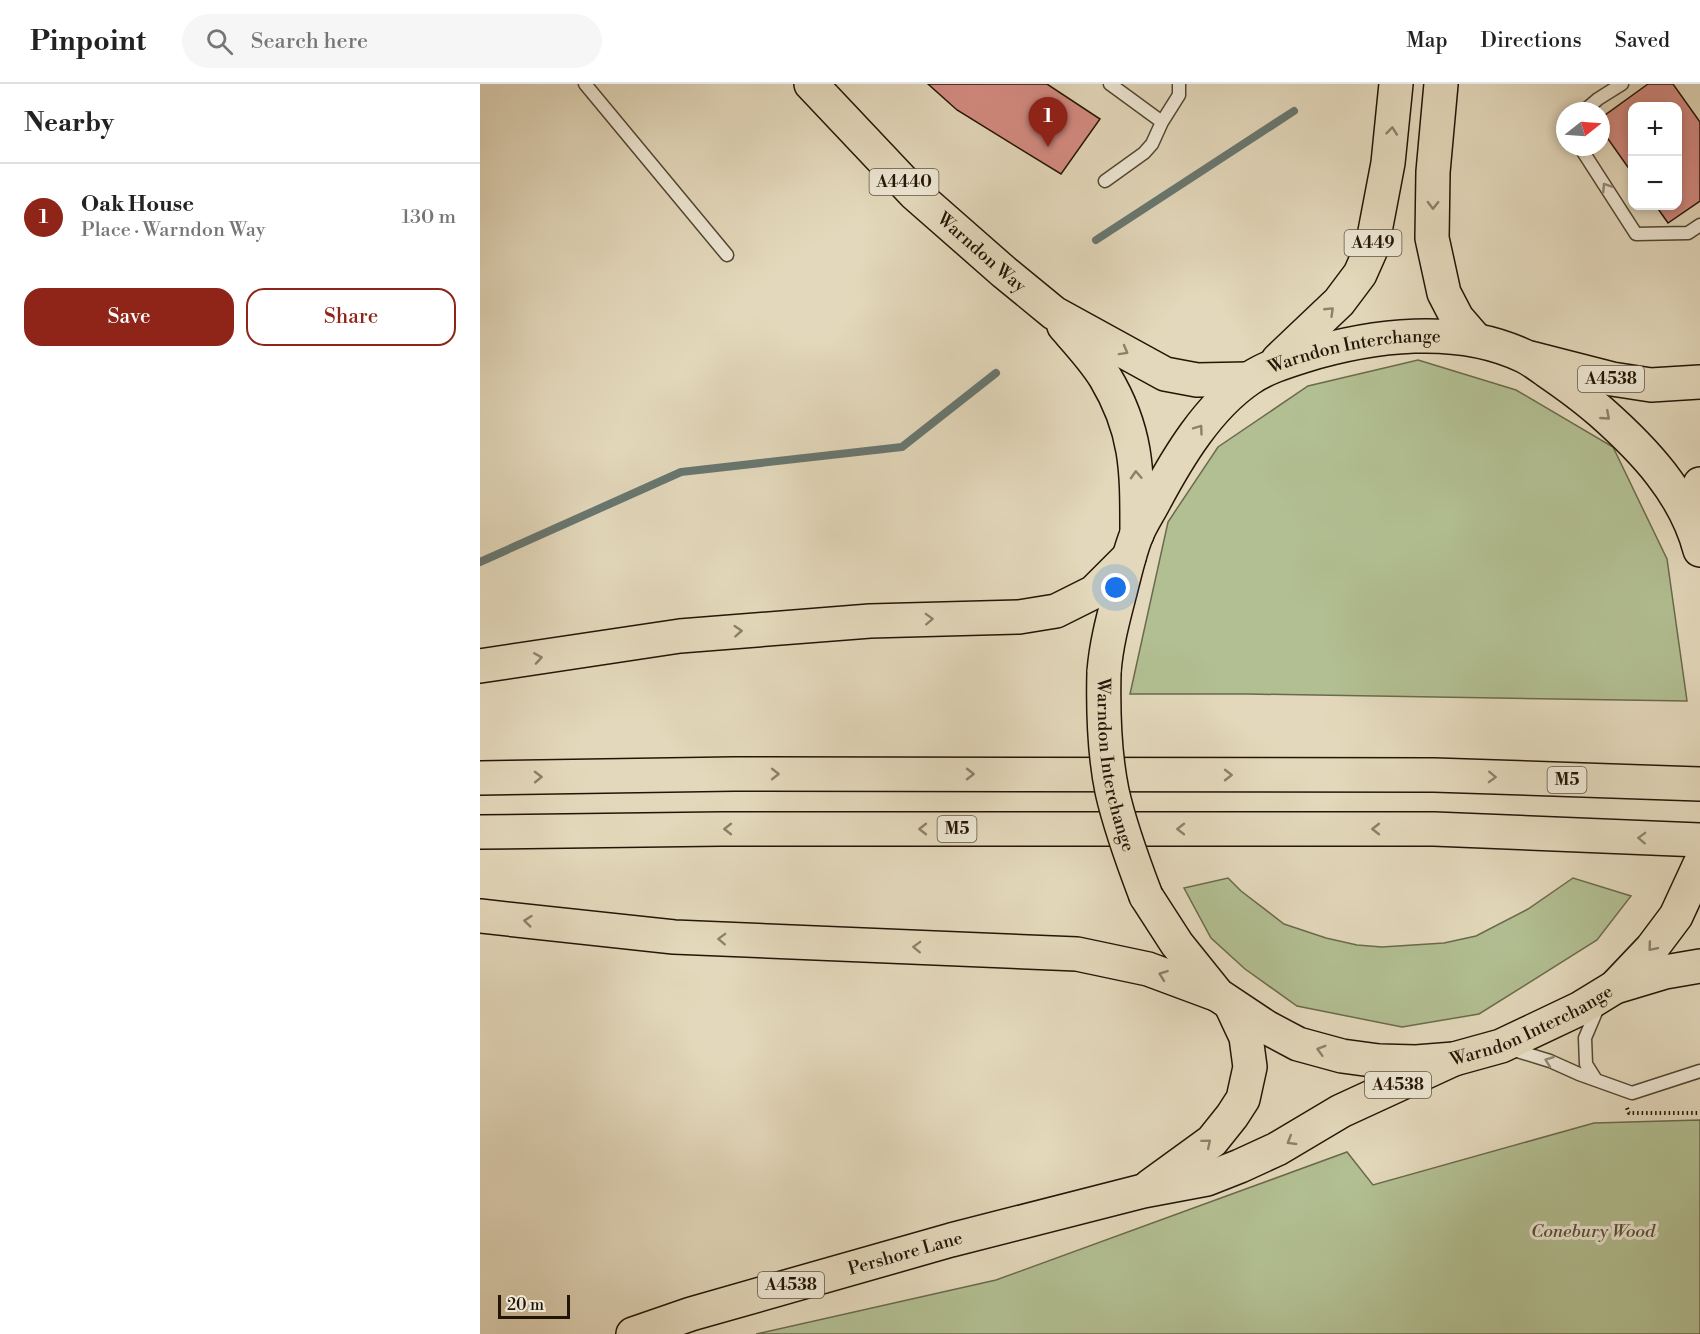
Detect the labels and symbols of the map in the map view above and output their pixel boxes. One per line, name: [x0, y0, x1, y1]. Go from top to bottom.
pin: 1: [1028, 98, 1068, 147]
north arrow: [1556, 102, 1610, 156]
one-way arrow: [1385, 127, 1397, 136]
road number: A4440: [870, 169, 938, 195]
one-way arrow: [1602, 183, 1614, 193]
one-way arrow: [1427, 201, 1439, 210]
street label: Warndon Way: [932, 207, 1031, 297]
road number: A449: [1344, 230, 1402, 256]
one-way arrow: [1323, 308, 1334, 319]
street label: Warndon Interchange: [1264, 324, 1441, 379]
one-way arrow: [1117, 344, 1128, 355]
road number: A4538: [1578, 366, 1644, 392]
one-way arrow: [1599, 409, 1610, 420]
one-way arrow: [1192, 425, 1203, 436]
one-way arrow: [1130, 471, 1143, 480]
your location: [1101, 573, 1130, 602]
one-way arrow: [924, 613, 933, 625]
one-way arrow: [733, 625, 742, 638]
one-way arrow: [533, 652, 542, 664]
street label: Warndon Interchange: [1092, 677, 1140, 855]
road number: M5: [1548, 767, 1586, 793]
one-way arrow: [771, 768, 780, 780]
one-way arrow: [966, 768, 975, 780]
one-way arrow: [1224, 769, 1233, 781]
one-way arrow: [534, 771, 543, 783]
one-way arrow: [1488, 771, 1497, 783]
road number: M5: [938, 816, 976, 842]
one-way arrow: [723, 823, 732, 835]
one-way arrow: [918, 823, 927, 835]
one-way arrow: [1176, 823, 1185, 835]
one-way arrow: [1371, 823, 1380, 835]
one-way arrow: [1637, 832, 1646, 844]
one-way arrow: [523, 916, 532, 928]
one-way arrow: [717, 932, 726, 945]
one-way arrow: [912, 940, 921, 953]
one-way arrow: [1648, 940, 1659, 951]
one-way arrow: [1158, 969, 1169, 982]
street label: Warndon Interchange: [1446, 980, 1617, 1071]
one-way arrow: [1316, 1045, 1327, 1057]
one-way arrow: [1544, 1056, 1555, 1068]
road number: A4538: [1365, 1072, 1431, 1098]
one-way arrow: [1287, 1133, 1297, 1145]
one-way arrow: [1200, 1140, 1211, 1151]
park label: Conebury Wood: [1531, 1220, 1656, 1243]
street label: Pershore Lane: [845, 1226, 965, 1280]
road number: A4538: [758, 1272, 824, 1298]
scale bar: [498, 1292, 570, 1320]

